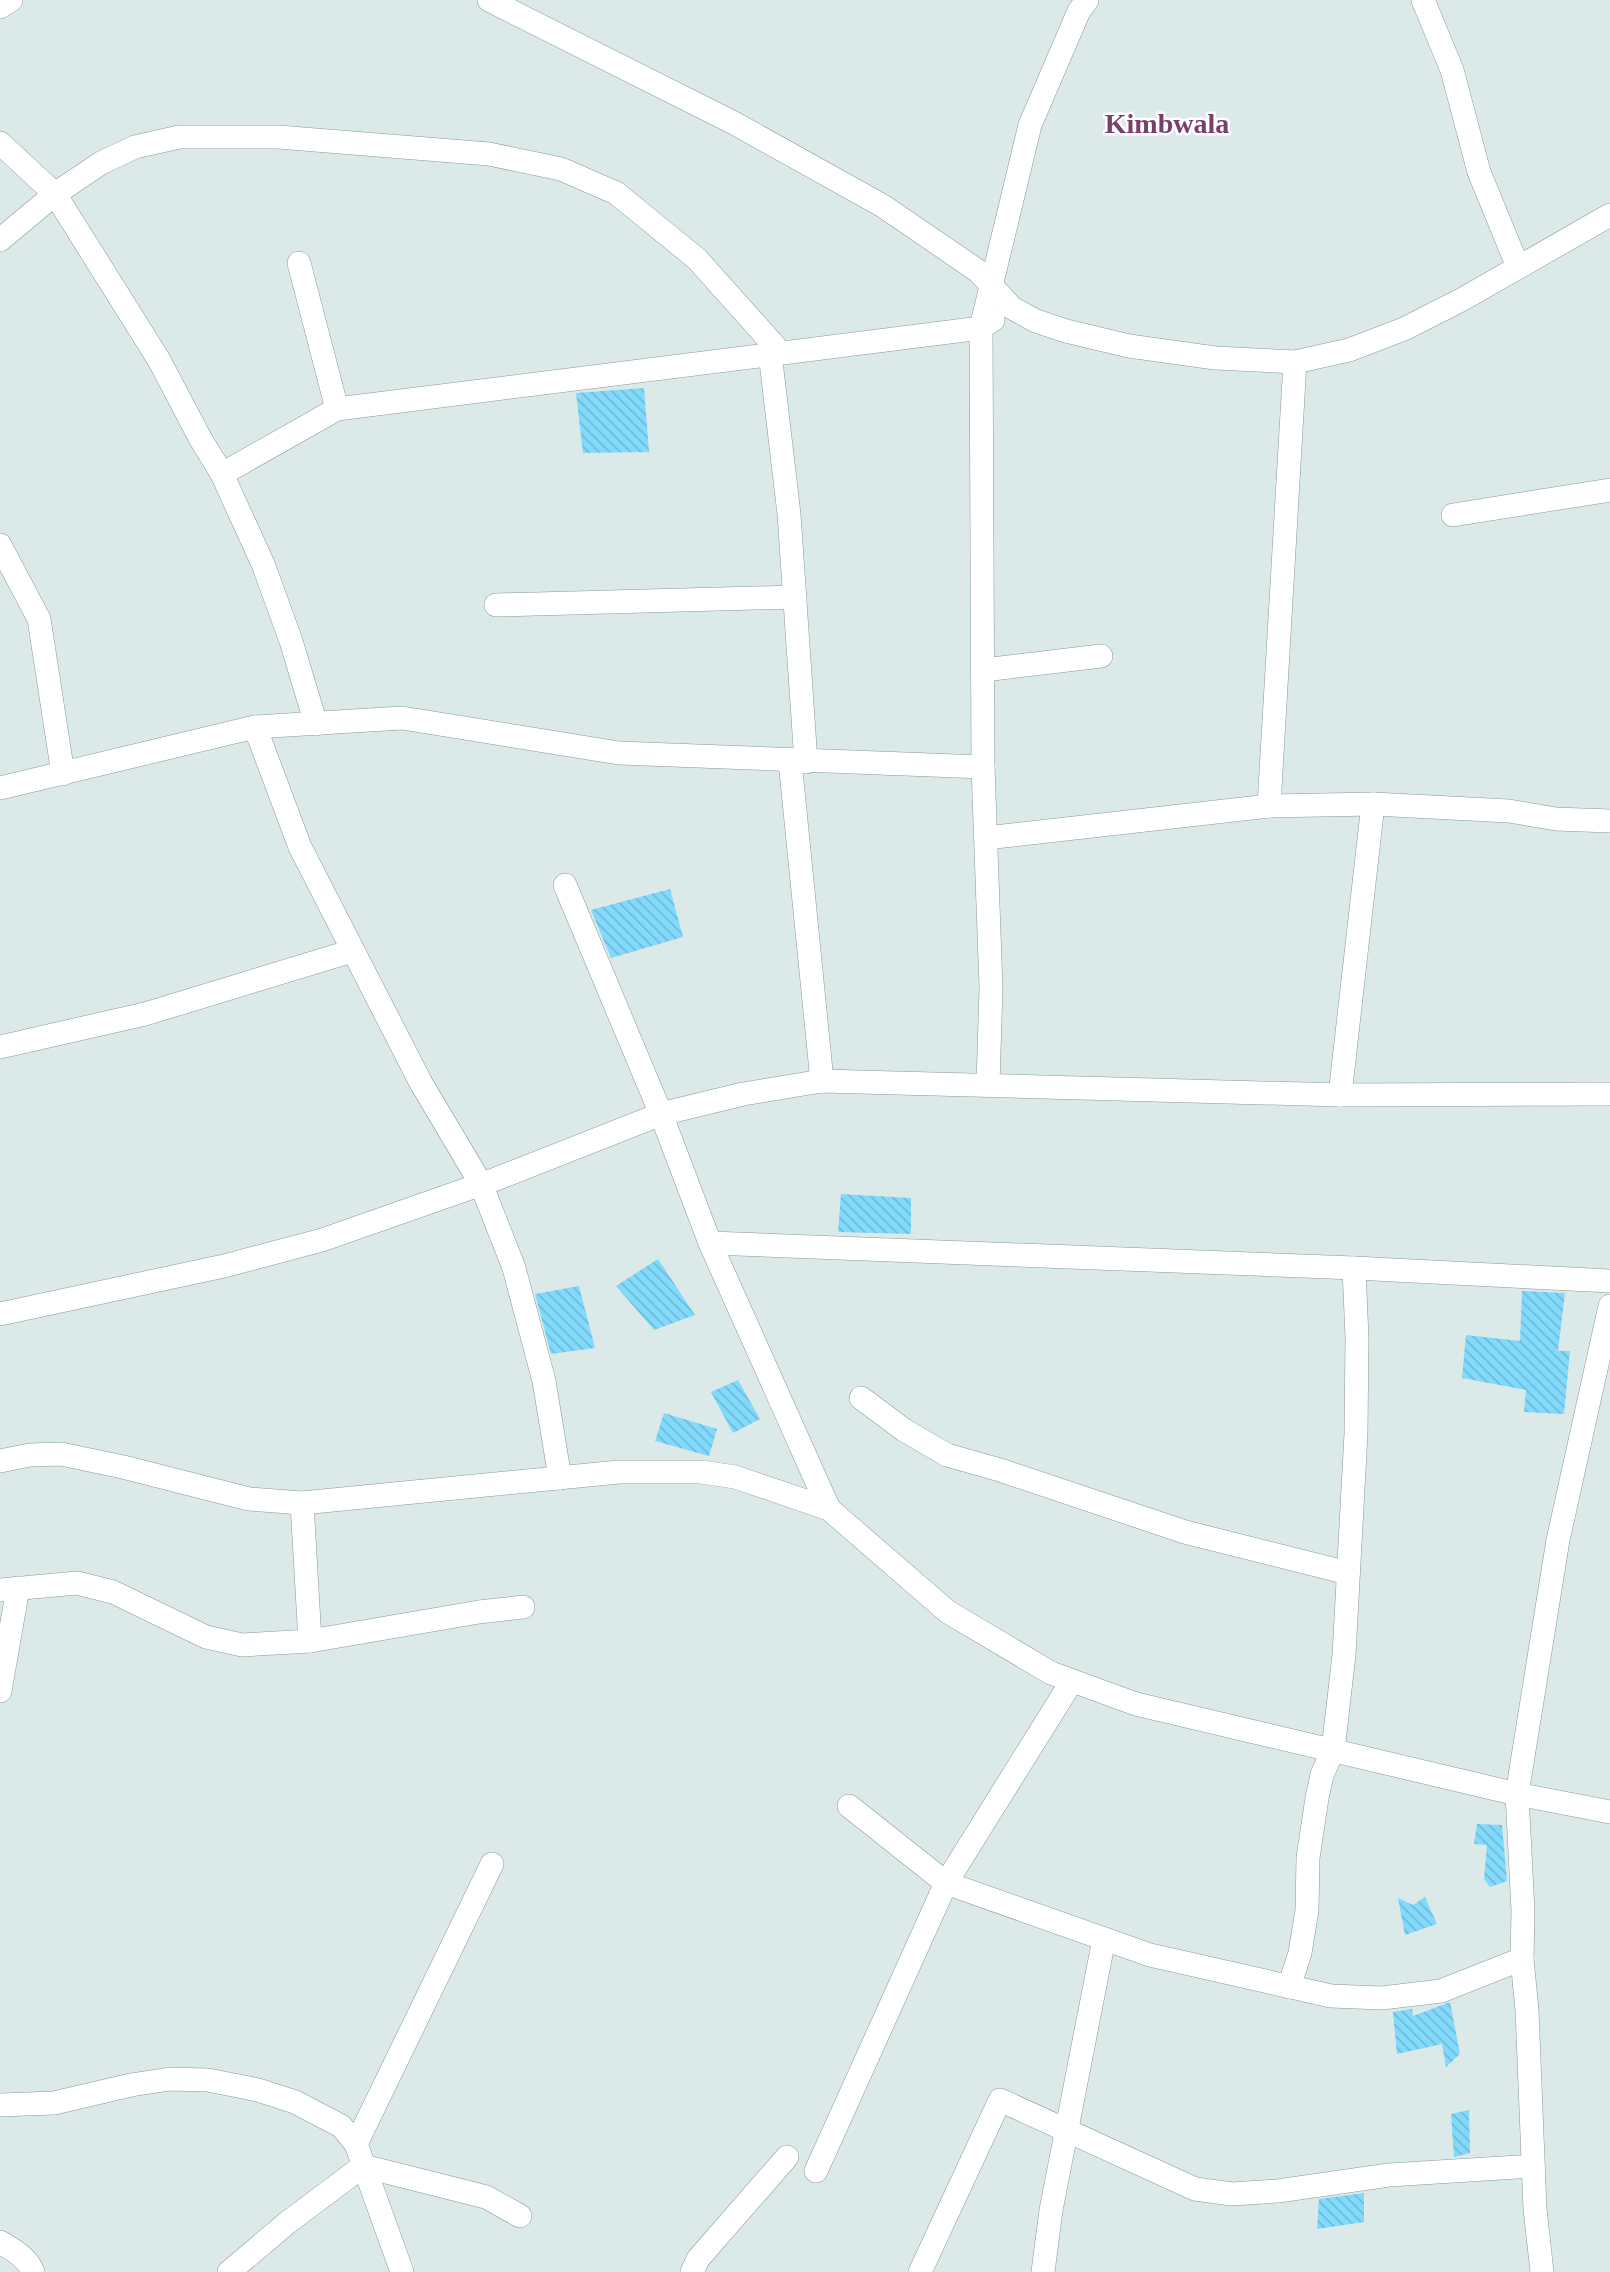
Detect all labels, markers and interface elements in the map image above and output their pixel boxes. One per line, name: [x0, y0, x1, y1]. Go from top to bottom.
district label: Kimbwala: [1105, 108, 1229, 139]

